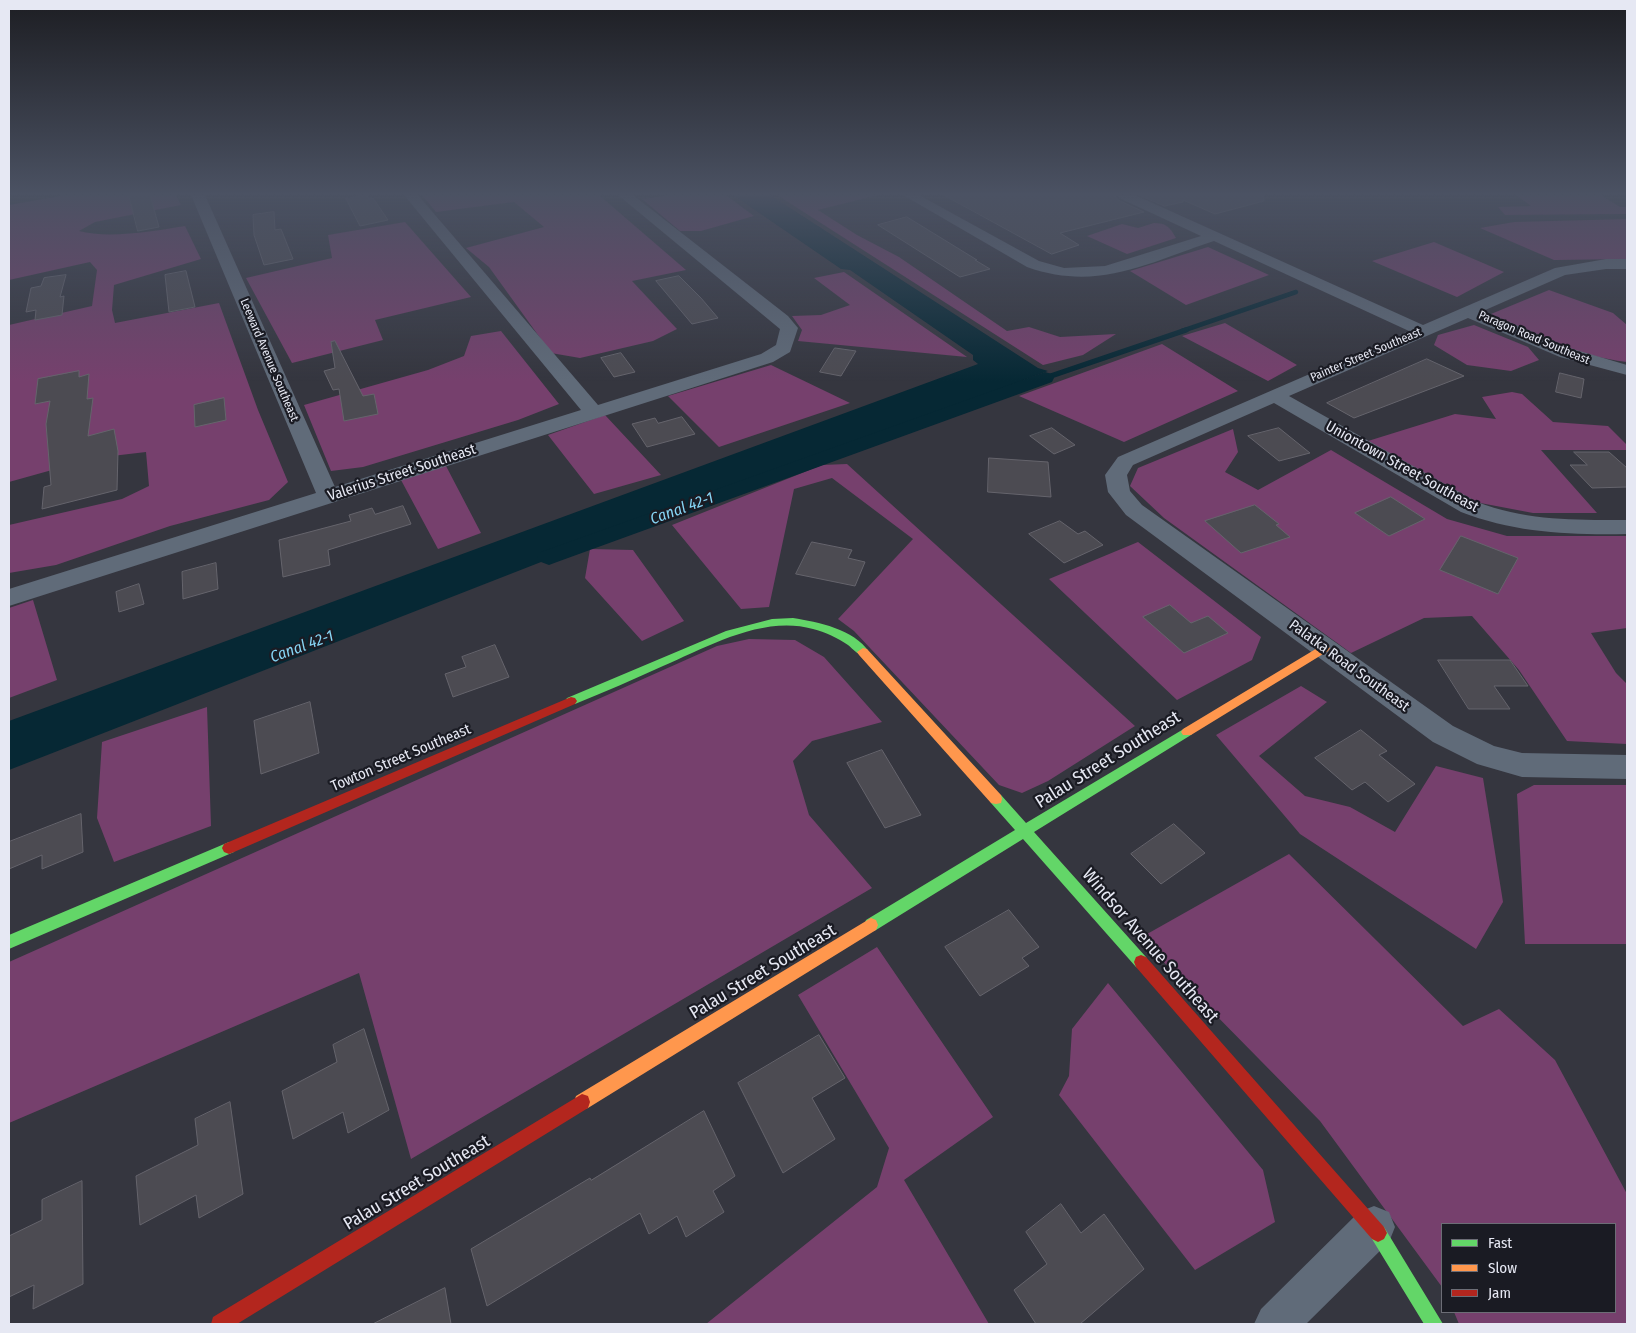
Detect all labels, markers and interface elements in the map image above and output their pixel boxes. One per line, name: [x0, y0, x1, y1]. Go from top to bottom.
street label: Leeward Avenue Southeast: [237, 296, 301, 424]
street label: Paragon Road Southeast: [1476, 308, 1592, 368]
street label: Painter Street Southeast: [1308, 325, 1424, 385]
street label: Uniontown Street Southeast: [1322, 417, 1482, 517]
street label: Valerius Street Southeast: [326, 441, 478, 505]
water label: Canal 42-1: [648, 489, 716, 529]
street label: Palatka Road Southeast: [1285, 616, 1413, 716]
water label: Canal 42-1: [268, 627, 336, 667]
street label: Palau Street Southeast: [1032, 707, 1184, 813]
street label: Towton Street Southeast: [328, 720, 474, 796]
street label: Windsor Avenue Southeast: [1077, 864, 1223, 1028]
street label: Palau Street Southeast: [686, 920, 840, 1024]
street label: Palau Street Southeast: [340, 1131, 494, 1235]
legend: [1441, 1223, 1616, 1313]
text: Fast: [1488, 1234, 1512, 1252]
text: Slow: [1488, 1259, 1517, 1277]
text: Jam: [1488, 1284, 1511, 1302]

